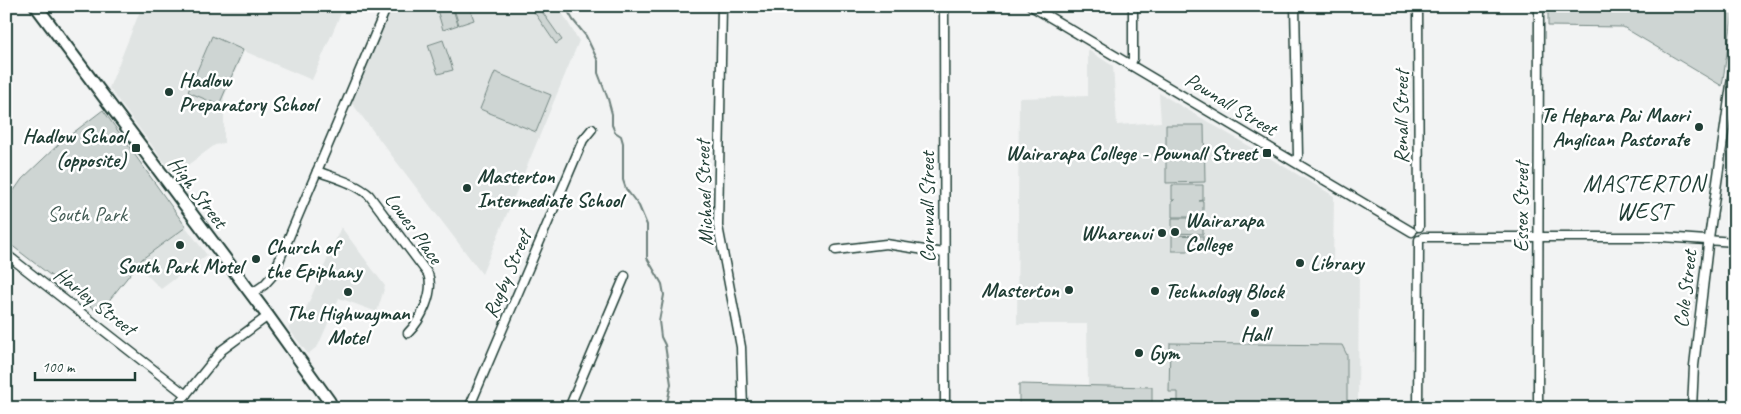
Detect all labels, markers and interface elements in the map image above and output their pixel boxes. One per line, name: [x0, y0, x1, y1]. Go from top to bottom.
street label: Pownall Street: [1180, 66, 1283, 143]
place label: Hadlow Preparatory School: [179, 67, 321, 117]
street label: Renall Street: [1388, 67, 1414, 164]
marker: Hadlow Preparatory School: [163, 86, 175, 98]
place label: Te Hepara Pai Maori Anglican Pastorate: [1541, 102, 1692, 152]
marker: Te Hepara Pai Maori Anglican Pastorate: [1693, 121, 1705, 133]
place label: Hadlow School (opposite): [23, 123, 130, 173]
street label: Michael Street: [689, 137, 719, 246]
place label: Wairarapa College - Pownall Street: [1006, 140, 1259, 166]
marker: Hadlow School (opposite): [130, 142, 142, 154]
marker: Wairarapa College - Pownall Street: [1261, 147, 1273, 159]
street label: Cornwall Street: [914, 149, 940, 263]
street label: High Street: [163, 151, 235, 235]
street label: Essex Street: [1508, 159, 1534, 252]
place label: Masterton Intermediate School: [477, 163, 627, 213]
district label: MASTERTON WEST: [1583, 168, 1708, 226]
marker: Masterton Intermediate School: [461, 182, 473, 194]
street label: Lowes Place: [379, 187, 450, 271]
park label: South Park: [47, 201, 129, 227]
place label: Wairarapa College: [1185, 207, 1265, 257]
place label: Wharenui: [1081, 220, 1155, 246]
street label: Rugby Street: [477, 224, 538, 322]
marker: Wairarapa College: [1169, 226, 1181, 238]
marker: Wharenui: [1156, 227, 1168, 239]
place label: Church of the Epiphany: [266, 234, 363, 284]
marker: South Park Motel: [174, 239, 186, 251]
street label: Cole Street: [1667, 247, 1703, 329]
place label: Library: [1310, 250, 1365, 276]
place label: South Park Motel: [117, 253, 247, 279]
marker: Church of the Epiphany: [250, 253, 262, 265]
marker: Library: [1294, 257, 1306, 269]
street label: Harley Street: [49, 261, 144, 343]
place label: Masterton: [981, 277, 1059, 303]
place label: Technology Block: [1165, 278, 1286, 304]
marker: Masterton: [1063, 284, 1075, 296]
marker: Technology Block: [1149, 285, 1161, 297]
marker: The Highwayman Motel: [342, 286, 354, 298]
place label: The Highwayman Motel: [286, 300, 411, 350]
marker: Hall: [1249, 307, 1261, 319]
place label: Hall: [1241, 321, 1274, 347]
place label: Gym: [1149, 340, 1181, 366]
marker: Gym: [1133, 347, 1145, 359]
scale bar: [35, 349, 135, 381]
text: 100 m: [42, 358, 76, 377]

